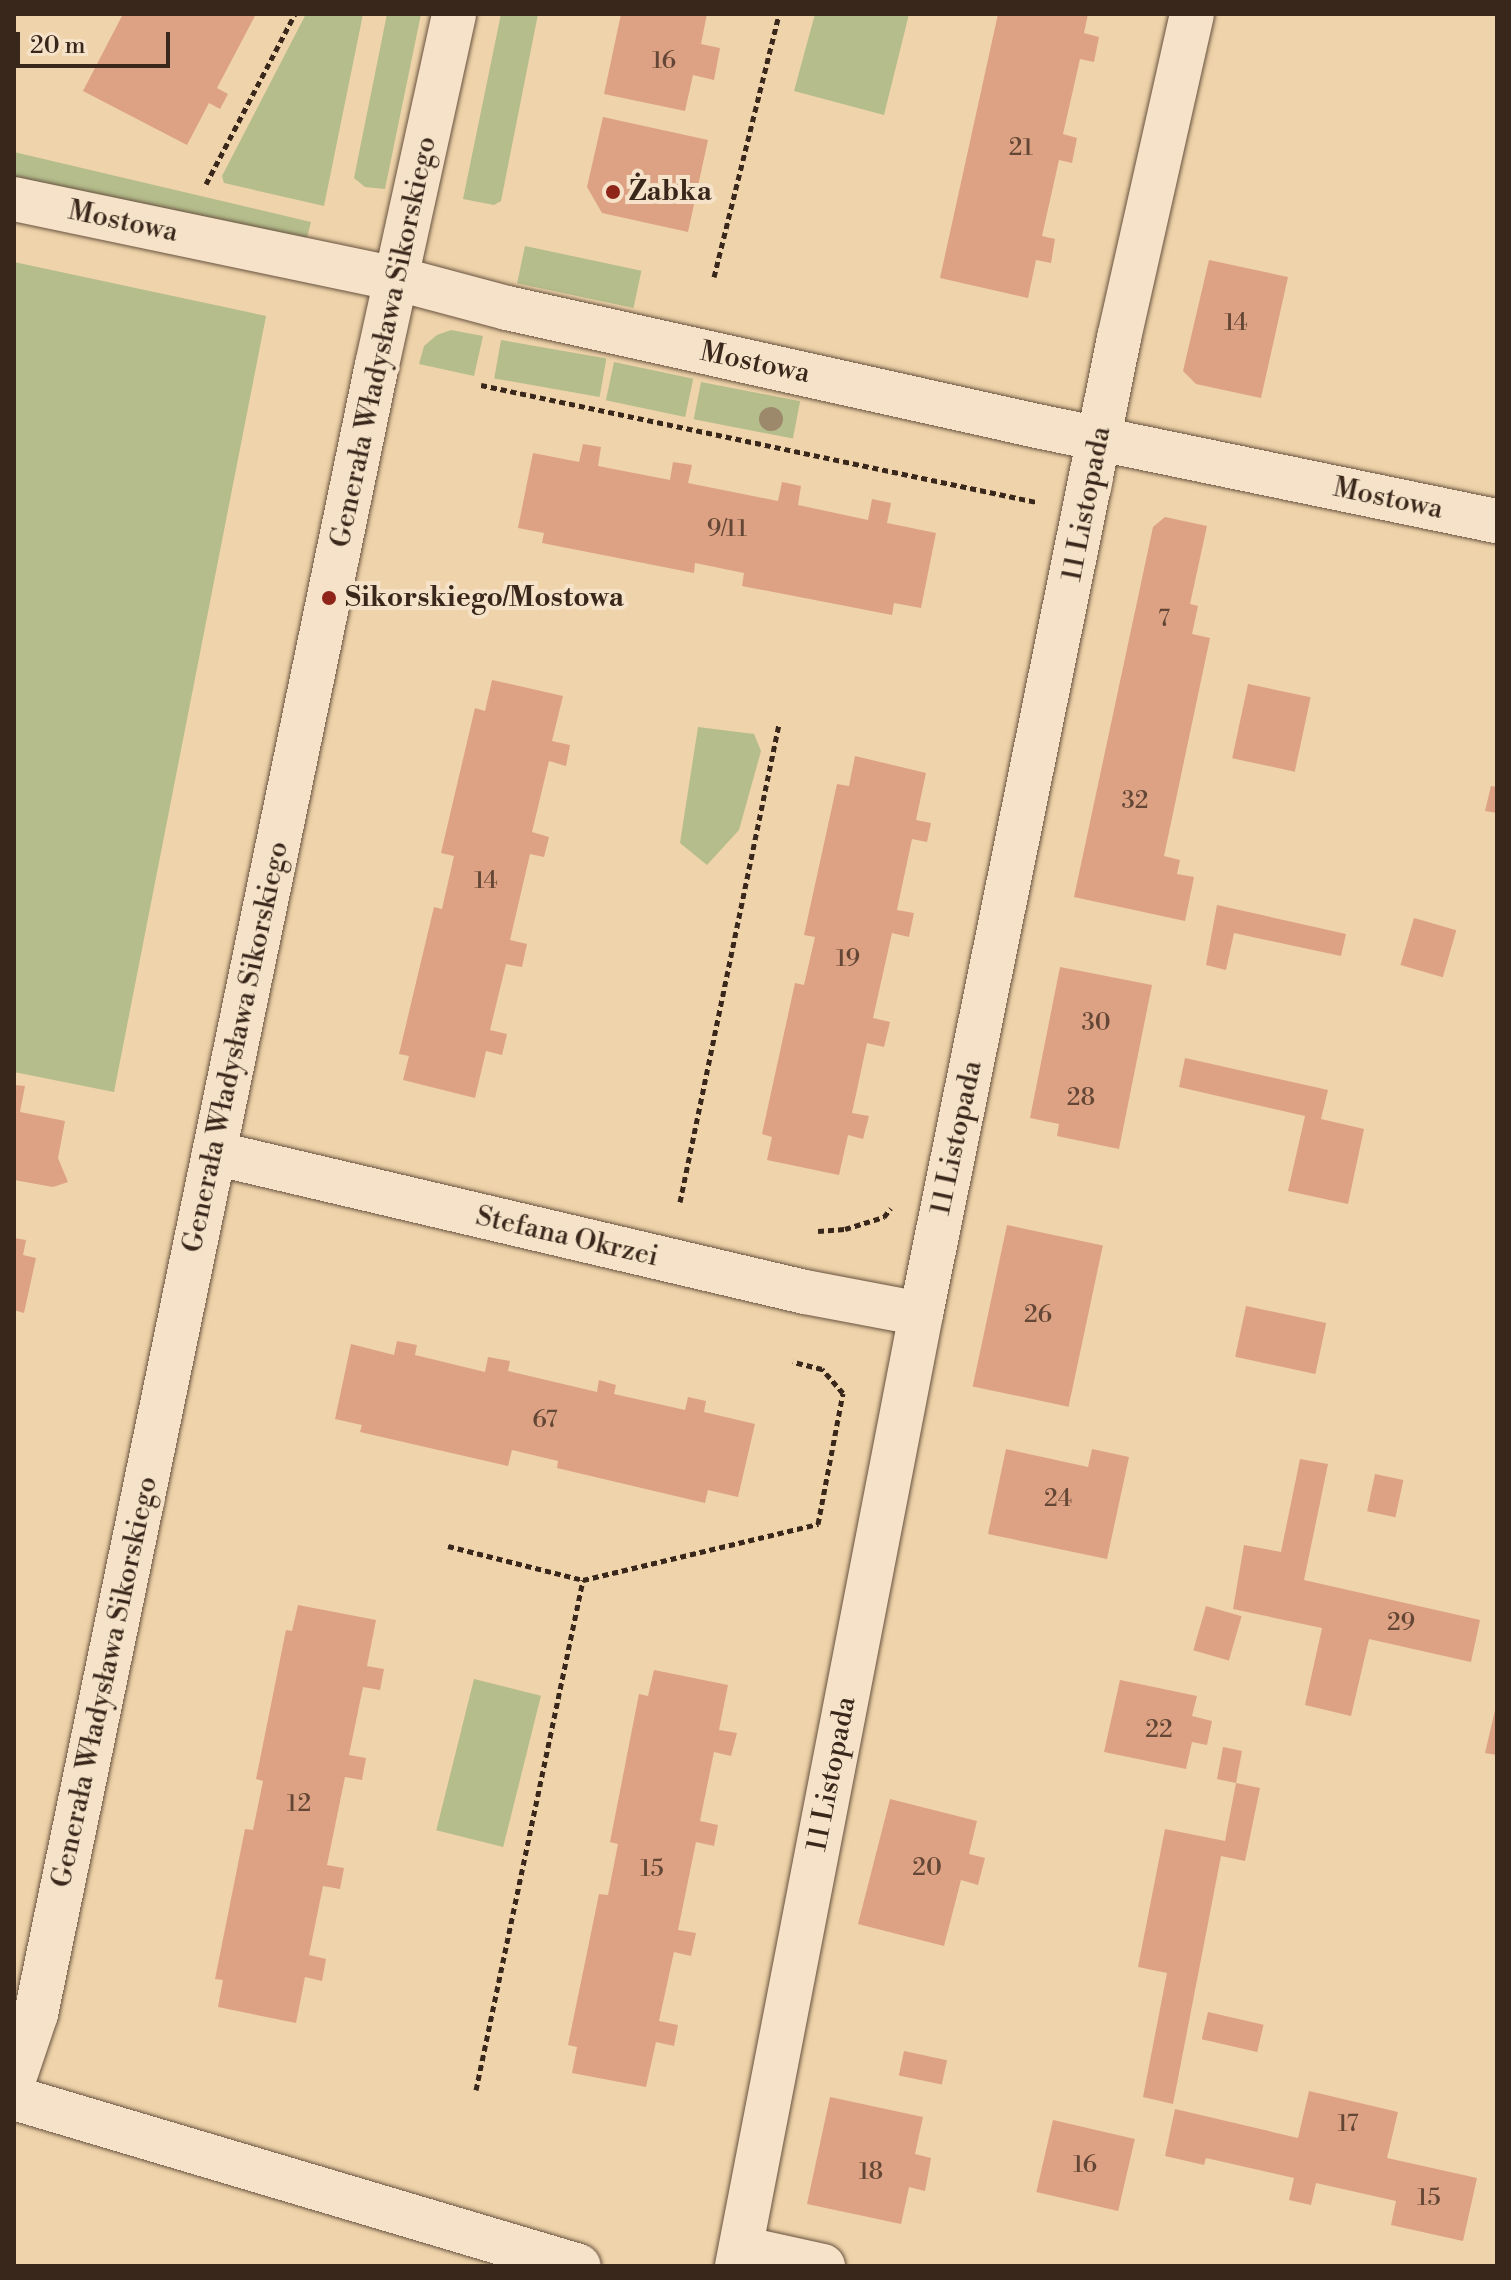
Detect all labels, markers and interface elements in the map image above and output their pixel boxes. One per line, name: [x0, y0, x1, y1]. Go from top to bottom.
scale bar: [20, 16, 174, 66]
text: 20 m: [30, 31, 86, 61]
house number: 16: [652, 48, 676, 76]
street label: Generała Władysława Sikorskiego: [324, 133, 444, 551]
house number: 21: [1009, 135, 1033, 163]
place label: Żabka: [629, 175, 712, 209]
marker: Żabka: [604, 183, 622, 201]
street label: Mostowa: [65, 194, 181, 250]
house number: 14: [1224, 310, 1248, 338]
street label: Mostowa: [697, 335, 813, 391]
street label: 11 Listopada: [1056, 424, 1118, 584]
street label: Mostowa: [1330, 471, 1446, 527]
house number: 9/11: [707, 516, 747, 544]
place label: Sikorskiego/Mostowa: [345, 581, 624, 615]
marker: Sikorskiego/Mostowa: [320, 589, 338, 607]
house number: 7: [1158, 606, 1170, 634]
house number: 32: [1122, 788, 1148, 816]
street label: Generała Władysława Sikorskiego: [176, 838, 296, 1256]
house number: 14: [474, 868, 498, 896]
house number: 19: [836, 946, 860, 974]
house number: 30: [1081, 1010, 1111, 1038]
street label: 11 Listopada: [924, 1058, 990, 1218]
house number: 28: [1067, 1085, 1095, 1113]
street label: Stefana Okrzei: [472, 1200, 662, 1274]
house number: 26: [1024, 1302, 1052, 1330]
house number: 67: [532, 1407, 558, 1435]
street label: Generała Władysława Sikorskiego: [45, 1473, 165, 1891]
house number: 24: [1044, 1486, 1072, 1514]
house number: 29: [1387, 1610, 1415, 1638]
street label: 11 Listopada: [801, 1694, 863, 1854]
house number: 22: [1145, 1717, 1173, 1745]
house number: 12: [287, 1791, 311, 1819]
house number: 20: [912, 1855, 942, 1883]
house number: 15: [640, 1856, 664, 1884]
house number: 17: [1337, 2111, 1359, 2139]
house number: 16: [1073, 2152, 1097, 2180]
house number: 18: [859, 2159, 883, 2187]
house number: 15: [1417, 2185, 1441, 2213]

